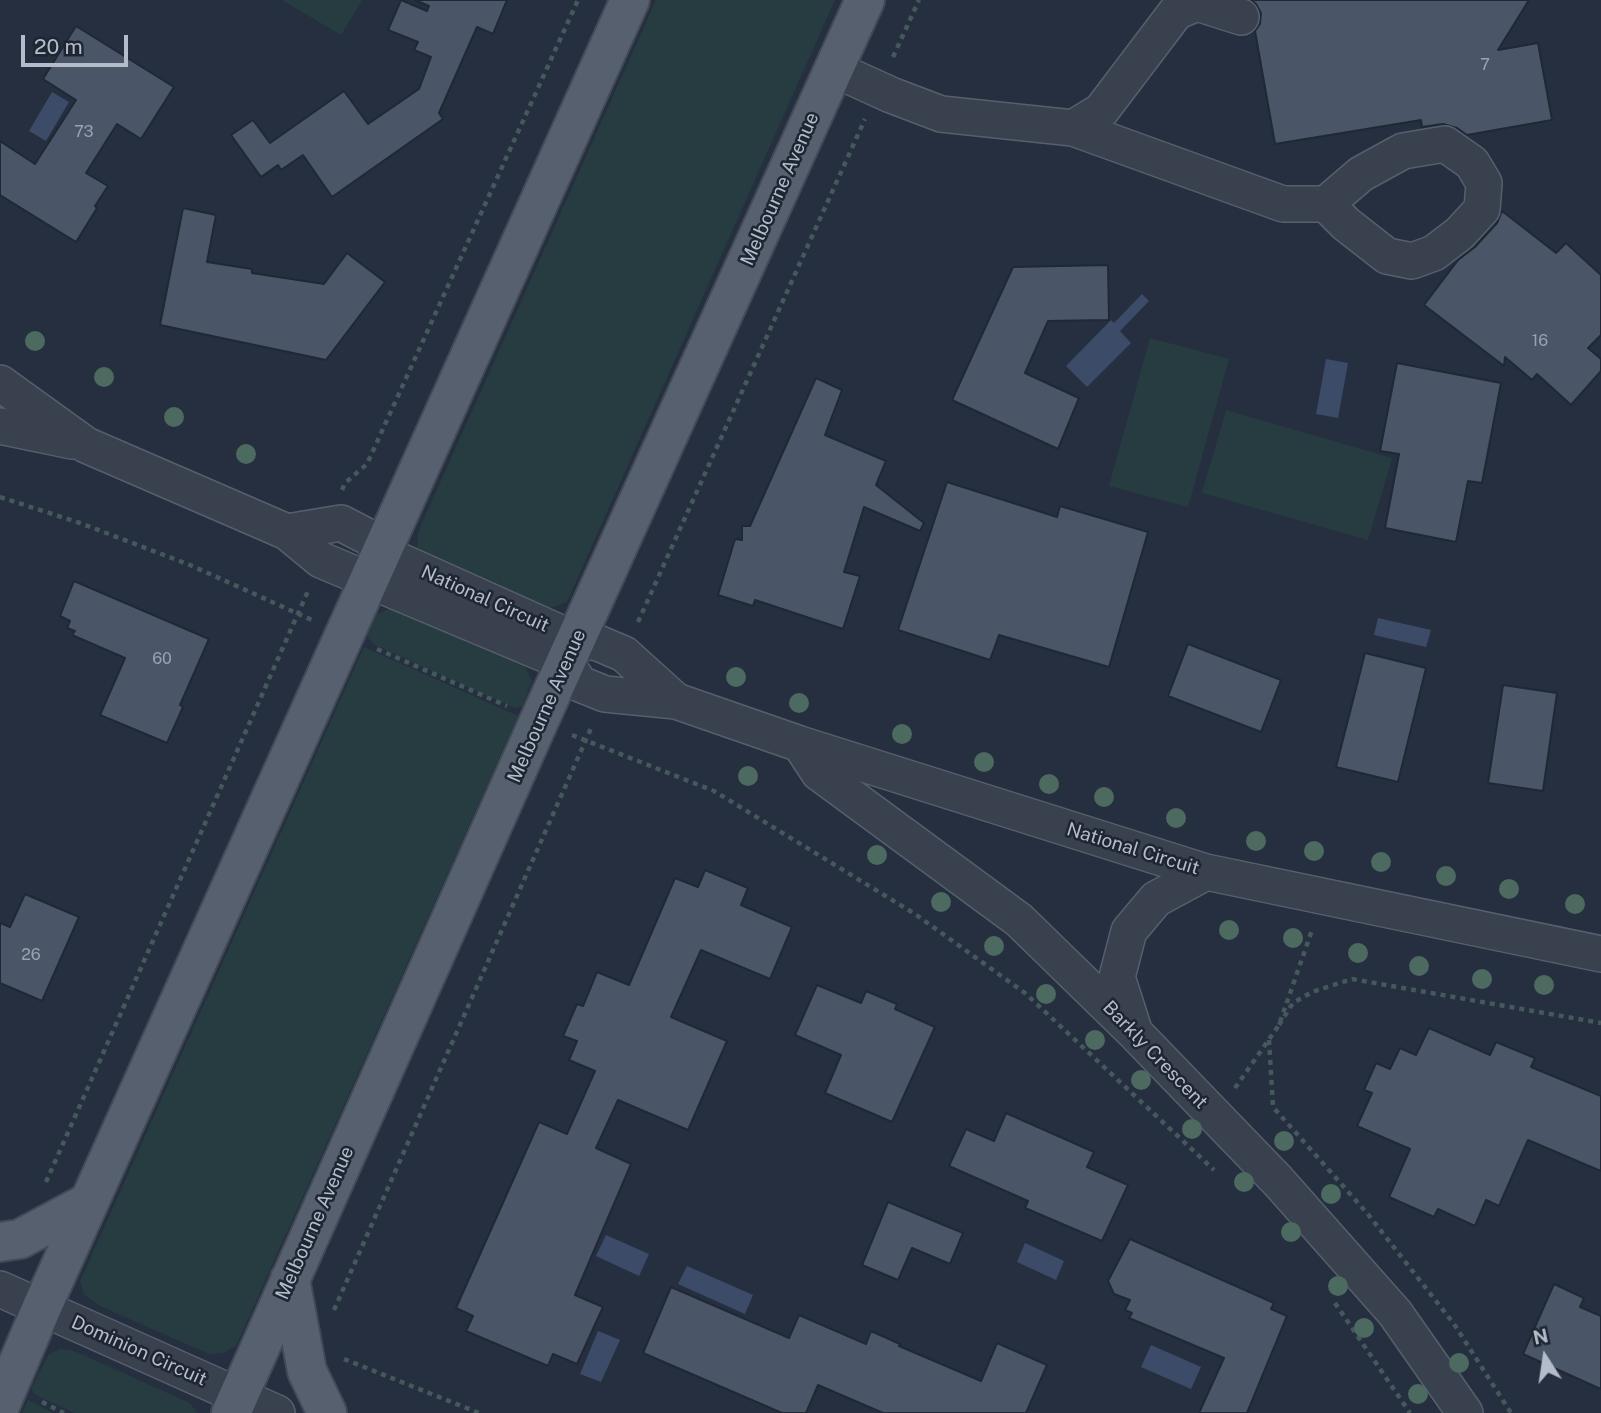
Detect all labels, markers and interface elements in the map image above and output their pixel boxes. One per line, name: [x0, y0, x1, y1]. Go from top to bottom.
scale bar: [24, 21, 131, 65]
text: 20 m: [34, 34, 83, 59]
house number: 7: [1480, 55, 1490, 75]
street label: Melbourne Avenue: [736, 109, 824, 269]
house number: 73: [74, 122, 94, 142]
house number: 16: [1532, 331, 1548, 351]
street label: National Circuit: [417, 561, 553, 637]
street label: Melbourne Avenue: [503, 626, 591, 786]
house number: 60: [152, 649, 172, 669]
street label: National Circuit: [1064, 818, 1202, 880]
house number: 26: [21, 945, 41, 965]
street label: Barkly Crescent: [1098, 996, 1212, 1114]
street label: Melbourne Avenue: [271, 1143, 359, 1303]
street label: Dominion Circuit: [68, 1311, 210, 1391]
north arrow: [1510, 1322, 1580, 1392]
text: N: [1531, 1324, 1550, 1349]

